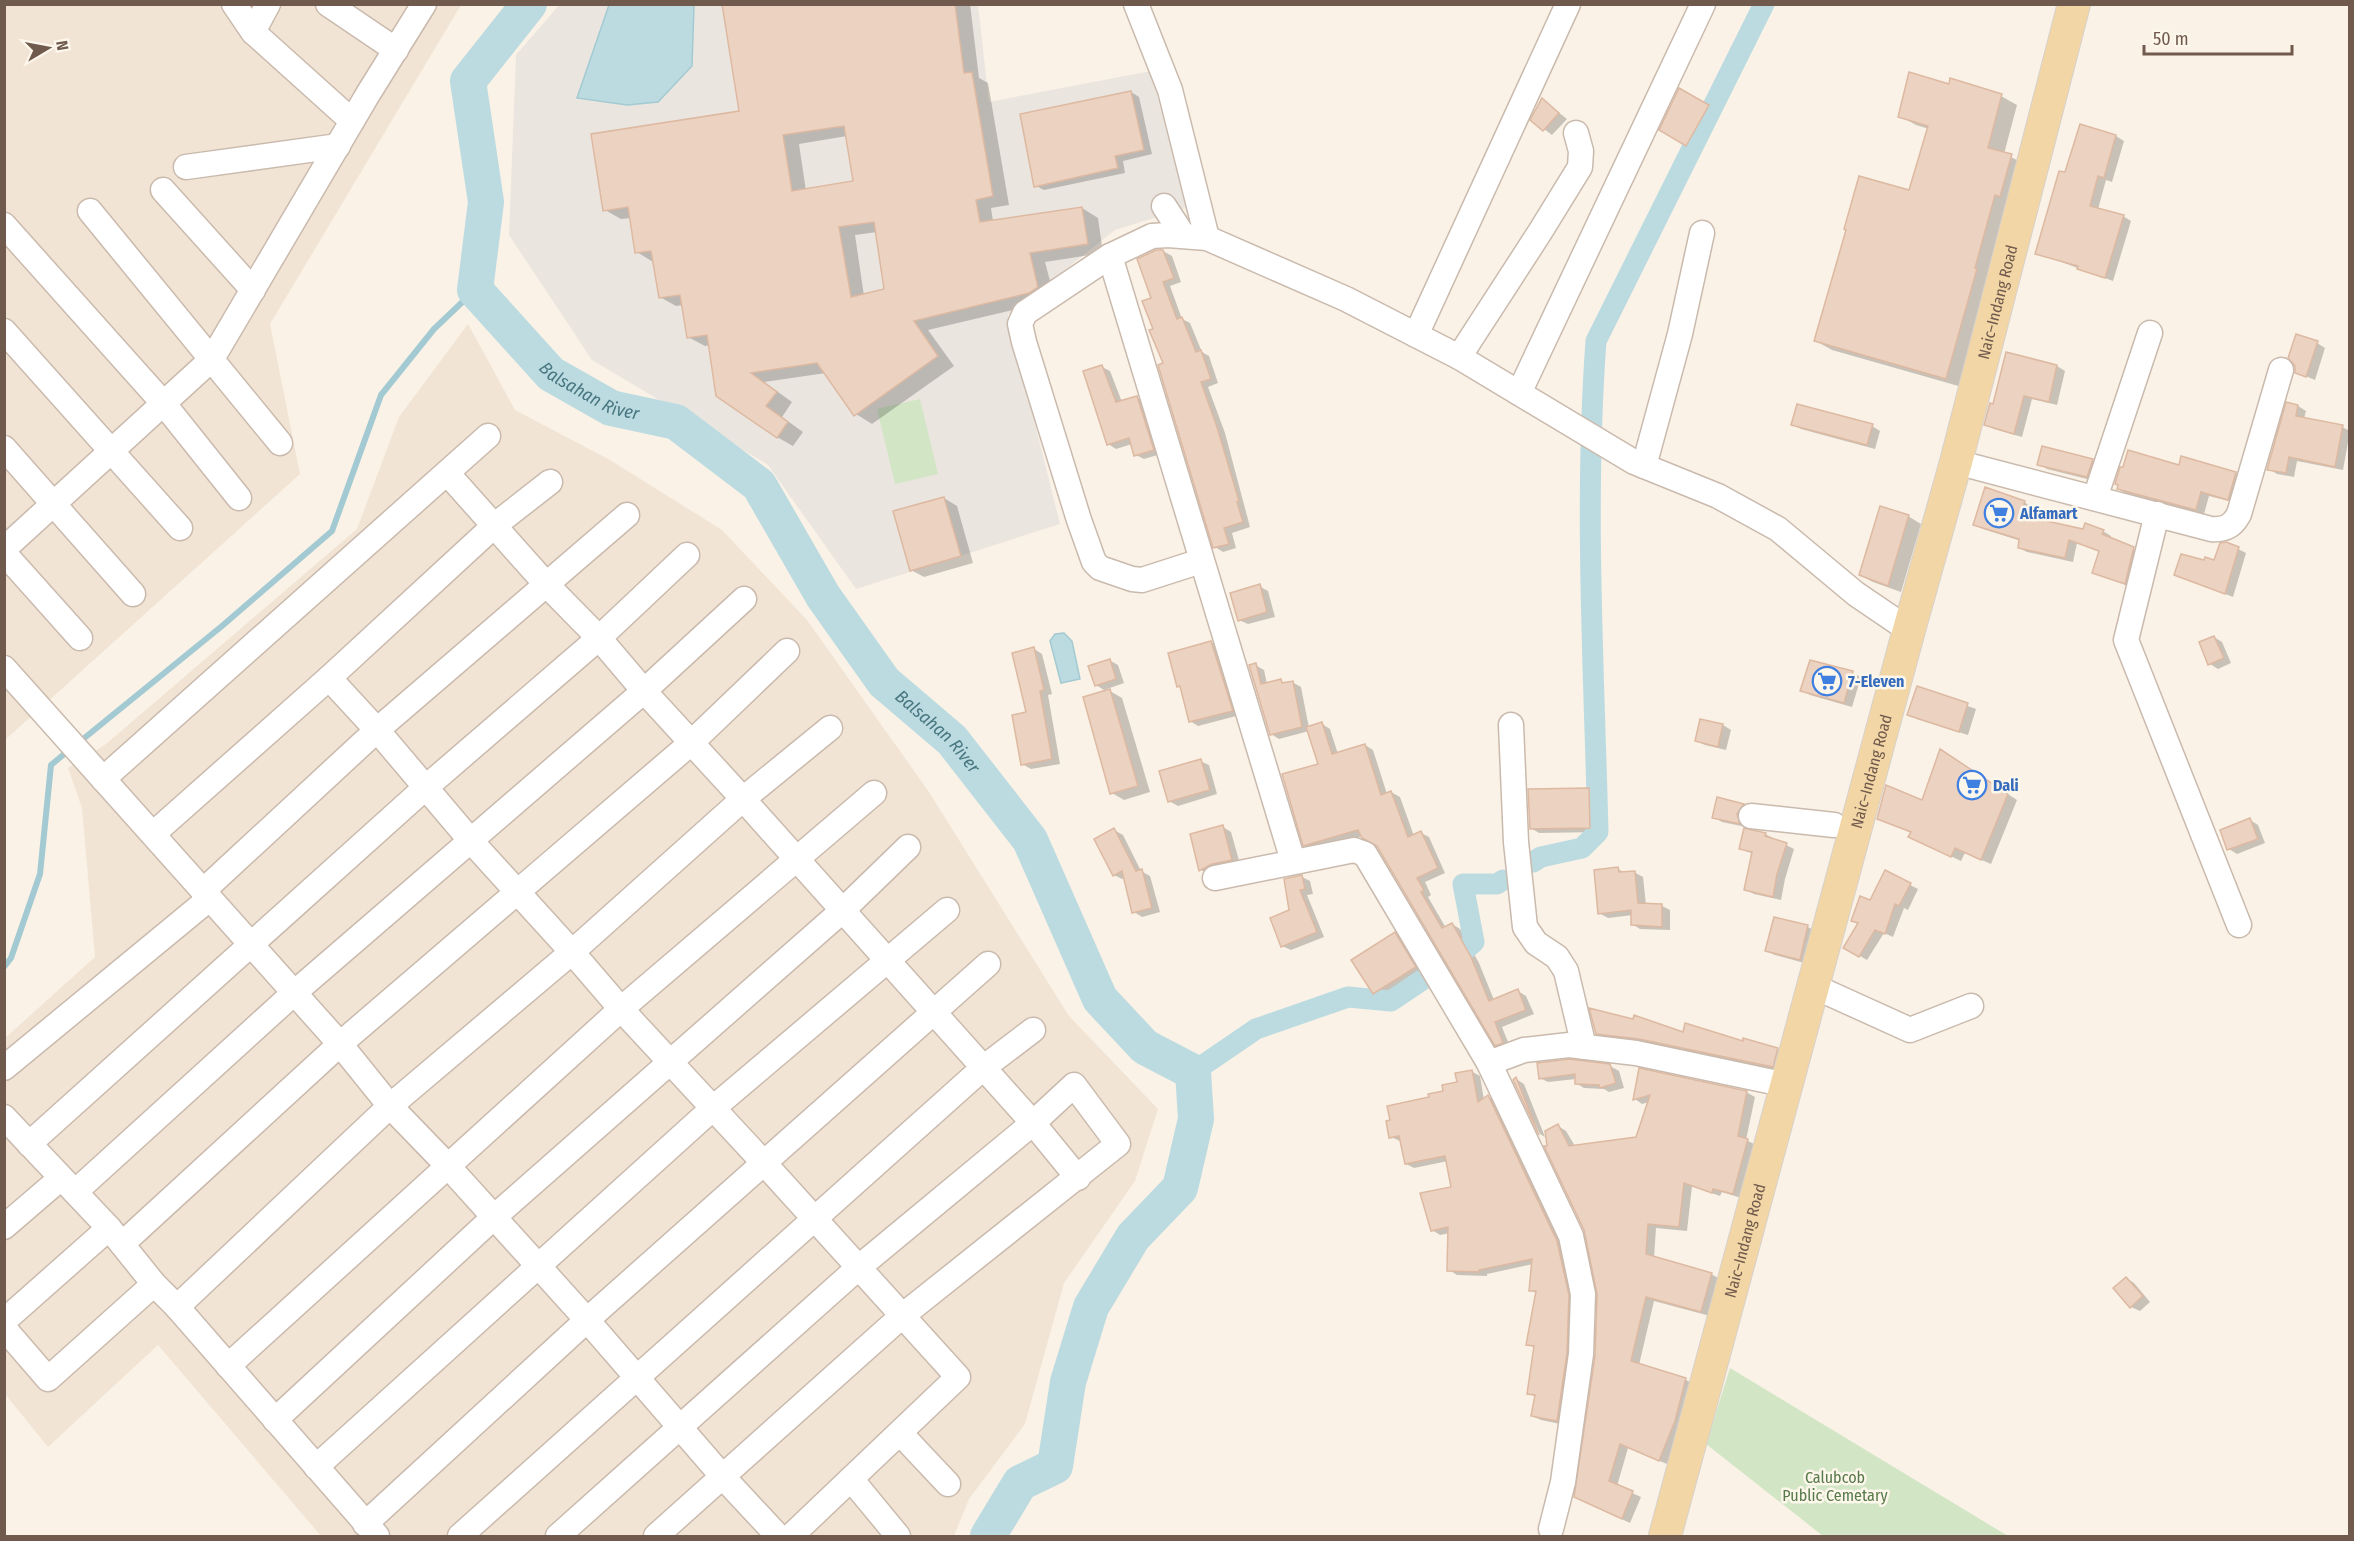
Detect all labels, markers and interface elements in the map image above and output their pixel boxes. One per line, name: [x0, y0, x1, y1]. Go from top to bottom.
north arrow: [18, 18, 78, 78]
scale bar: [2144, 18, 2292, 56]
text: 50 m: [2153, 28, 2189, 50]
text: N: [52, 39, 72, 52]
street label: Naic–Indang Road: [1974, 243, 2022, 361]
water label: Balsahan River: [534, 357, 642, 425]
supermarket icon: Alfamart: [1983, 497, 2015, 529]
place label: Alfamart: [2019, 504, 2078, 523]
supermarket icon: 7-Eleven: [1811, 665, 1843, 697]
place label: 7-Eleven: [1848, 672, 1904, 691]
water label: Balsahan River: [891, 685, 985, 778]
street label: Naic–Indang Road: [1847, 712, 1896, 831]
supermarket icon: Dali: [1956, 769, 1988, 801]
place label: Dali: [1993, 776, 2019, 795]
street label: Naic–Indang Road: [1721, 1182, 1769, 1300]
park label: Calubcob Public Cemetary: [1782, 1468, 1889, 1505]

